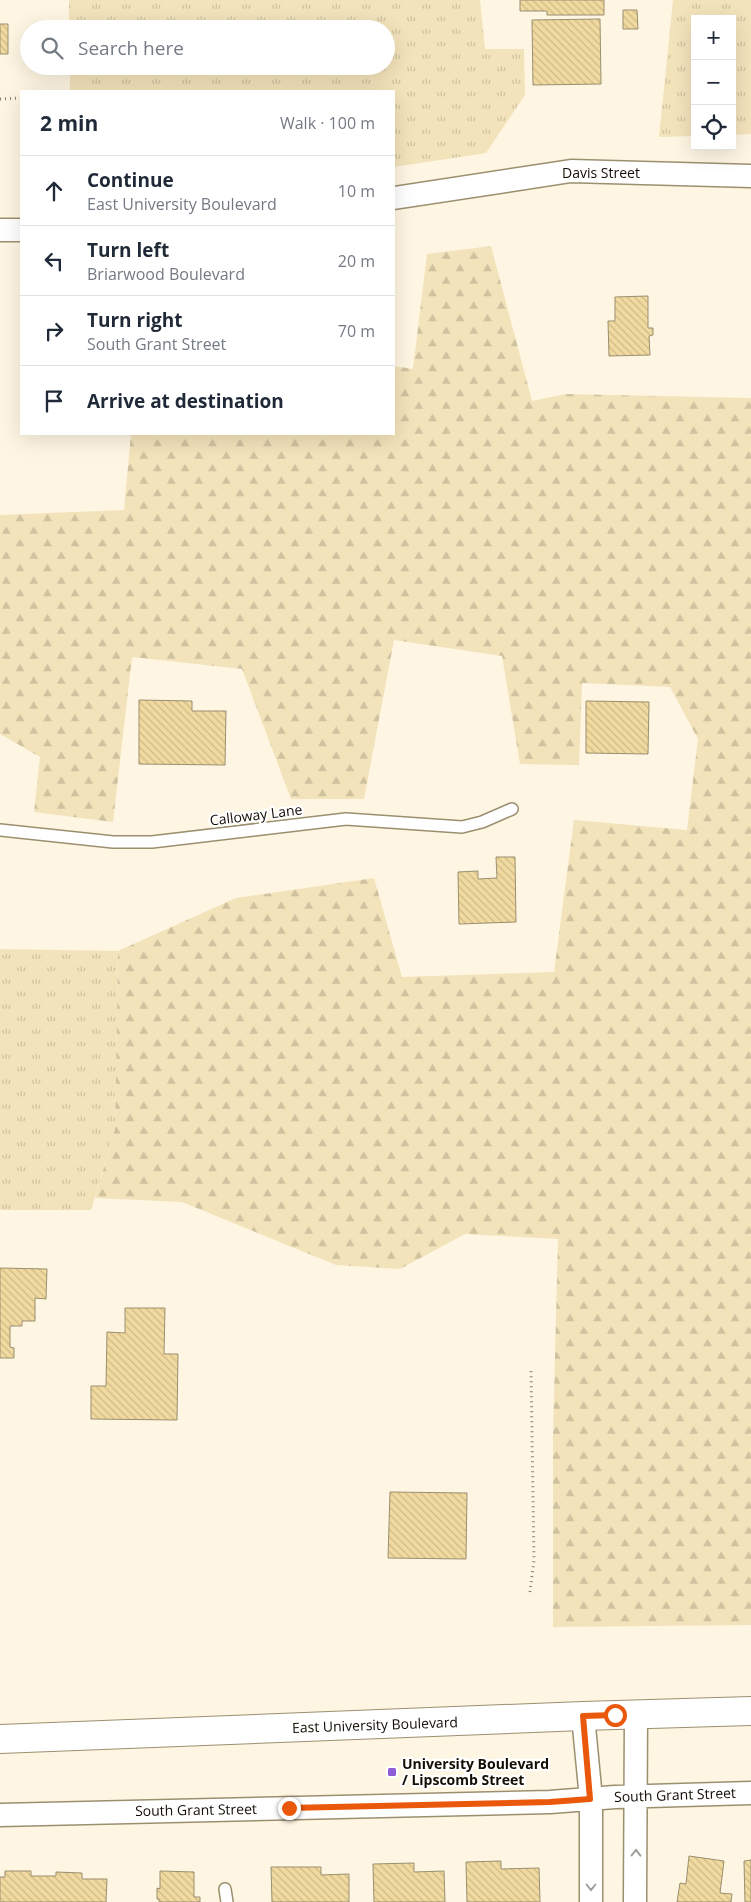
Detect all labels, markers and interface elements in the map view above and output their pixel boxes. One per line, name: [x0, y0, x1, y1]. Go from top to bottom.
map controls: [691, 15, 736, 150]
button: +: [691, 15, 736, 60]
search box: [20, 20, 395, 75]
icon: search: [38, 34, 66, 62]
text: Search here: [78, 35, 184, 61]
button: −: [691, 60, 736, 105]
button: locate: [691, 105, 736, 150]
text: 2 min: [40, 109, 98, 137]
text: Walk · 100 m: [280, 112, 375, 134]
street label: Davis Street: [562, 163, 640, 182]
text: Continue: [87, 167, 174, 193]
icon: ahead: [40, 177, 68, 205]
text: 10 m: [338, 180, 375, 202]
text: East University Boulevard: [87, 193, 277, 215]
text: Turn left: [87, 237, 169, 263]
icon: left: [40, 247, 68, 275]
text: 20 m: [338, 250, 375, 272]
text: Briarwood Boulevard: [87, 263, 245, 285]
text: Turn right: [87, 307, 182, 333]
icon: right: [40, 317, 68, 345]
text: 70 m: [338, 320, 375, 342]
text: South Grant Street: [87, 333, 226, 355]
icon: arrive: [40, 387, 68, 415]
text: Arrive at destination: [87, 388, 284, 414]
street label: Calloway Lane: [209, 799, 303, 830]
route start: [604, 1704, 627, 1727]
street label: East University Boulevard: [292, 1712, 458, 1737]
place label: University Boulevard / Lipscomb Street: [402, 1754, 549, 1789]
marker: University Boulevard / Lipscomb Street: [386, 1766, 398, 1778]
street label: South Grant Street: [614, 1783, 736, 1806]
route end: [278, 1797, 301, 1820]
street label: South Grant Street: [135, 1799, 257, 1820]
one-way arrow: [631, 1849, 641, 1857]
one-way arrow: [586, 1884, 596, 1891]

